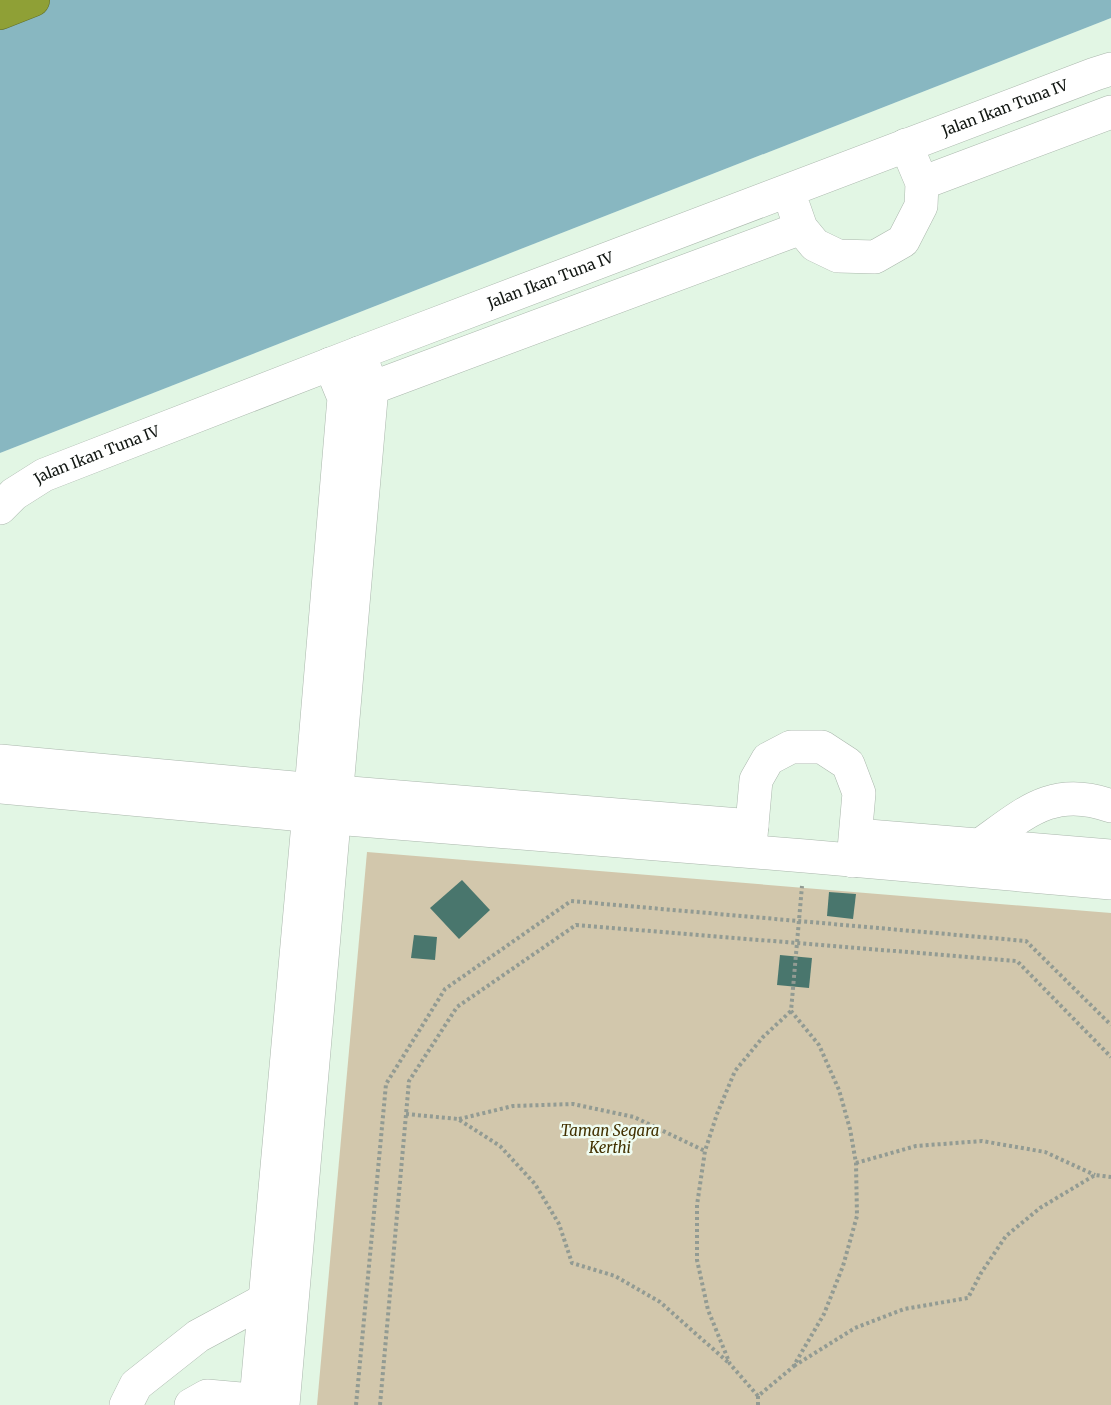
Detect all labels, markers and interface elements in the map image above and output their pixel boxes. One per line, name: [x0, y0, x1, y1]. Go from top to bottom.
street label: Jalan Ikan Tuna IV: [938, 75, 1072, 140]
street label: Jalan Ikan Tuna IV: [484, 247, 617, 313]
street label: Jalan Ikan Tuna IV: [29, 421, 163, 488]
park label: Taman Segara Kerthi: [561, 1121, 659, 1157]

